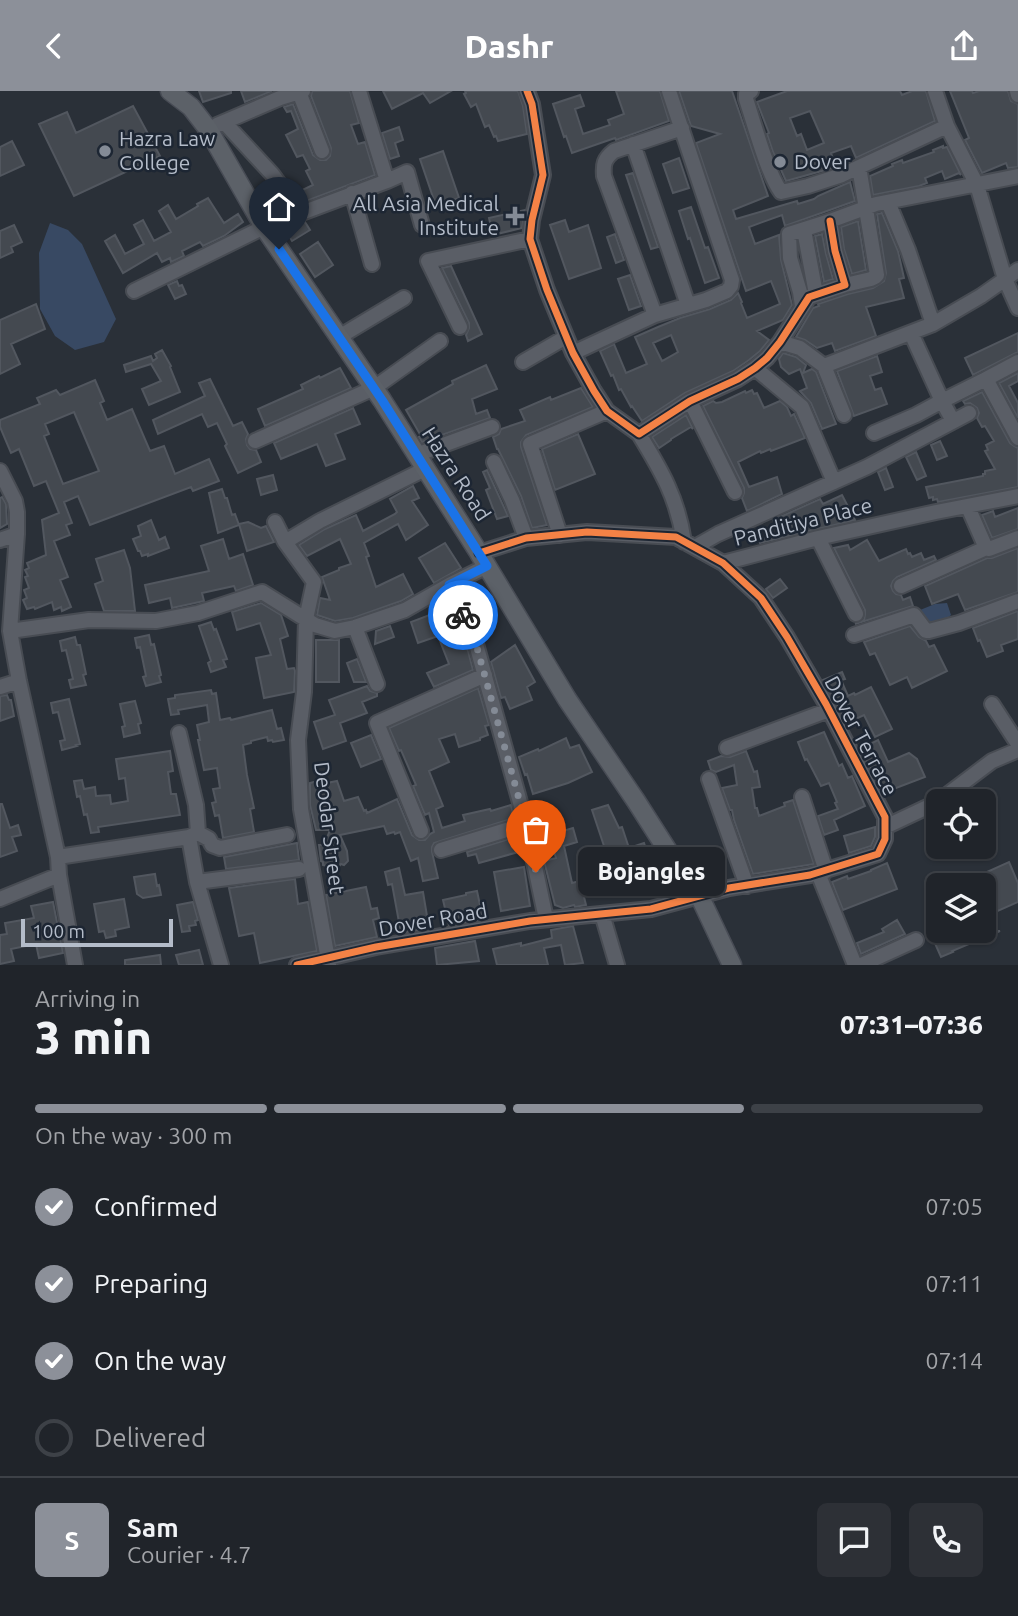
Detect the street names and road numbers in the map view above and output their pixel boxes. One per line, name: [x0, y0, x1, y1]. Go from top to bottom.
street label: Hazra Road: [418, 422, 496, 525]
street label: Panditiya Place: [731, 492, 874, 550]
street label: Dover Terrace: [820, 672, 903, 799]
street label: Deodar Street: [310, 760, 350, 895]
street label: Dover Road: [377, 898, 489, 940]

